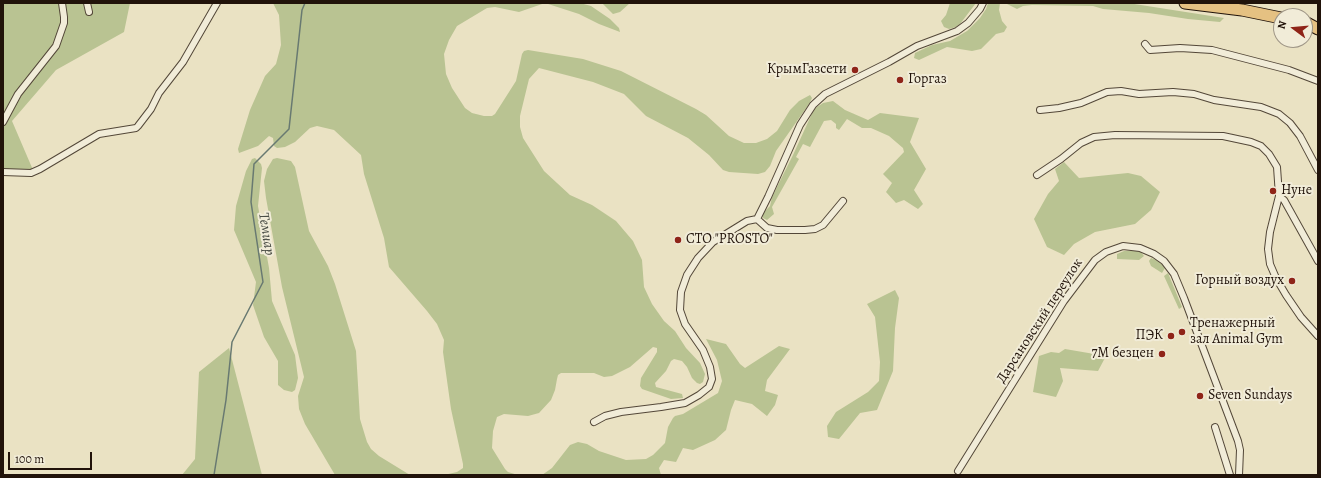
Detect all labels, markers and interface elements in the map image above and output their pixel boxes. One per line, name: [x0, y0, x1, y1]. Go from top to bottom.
north arrow: [1273, 8, 1313, 48]
text: N: [1274, 19, 1290, 31]
place label: КрымГазсети: [767, 62, 847, 78]
marker: КрымГазсети: [850, 65, 860, 75]
place label: Горгаз: [908, 72, 947, 88]
marker: Горгаз: [895, 75, 905, 85]
place label: Нуне: [1281, 183, 1312, 199]
marker: Нуне: [1268, 186, 1278, 196]
water label: Темиар: [254, 211, 278, 257]
place label: СТО "PROSTO": [686, 232, 773, 248]
marker: СТО "PROSTO": [673, 235, 683, 245]
street label: Дарсановский переулок: [993, 256, 1087, 386]
place label: Горный воздух: [1195, 273, 1284, 289]
marker: Горный воздух: [1287, 276, 1297, 286]
place label: Тренажерный зал Animal Gym: [1190, 316, 1283, 348]
marker: Тренажерный зал Animal Gym: [1177, 327, 1187, 337]
place label: ПЭК: [1135, 328, 1163, 344]
marker: ПЭК: [1166, 331, 1176, 341]
place label: 7М безцен: [1091, 346, 1154, 362]
marker: 7М безцен: [1157, 349, 1167, 359]
place label: Seven Sundays: [1208, 388, 1292, 404]
marker: Seven Sundays: [1195, 391, 1205, 401]
scale bar: [10, 444, 94, 470]
text: 100 m: [15, 451, 44, 467]

